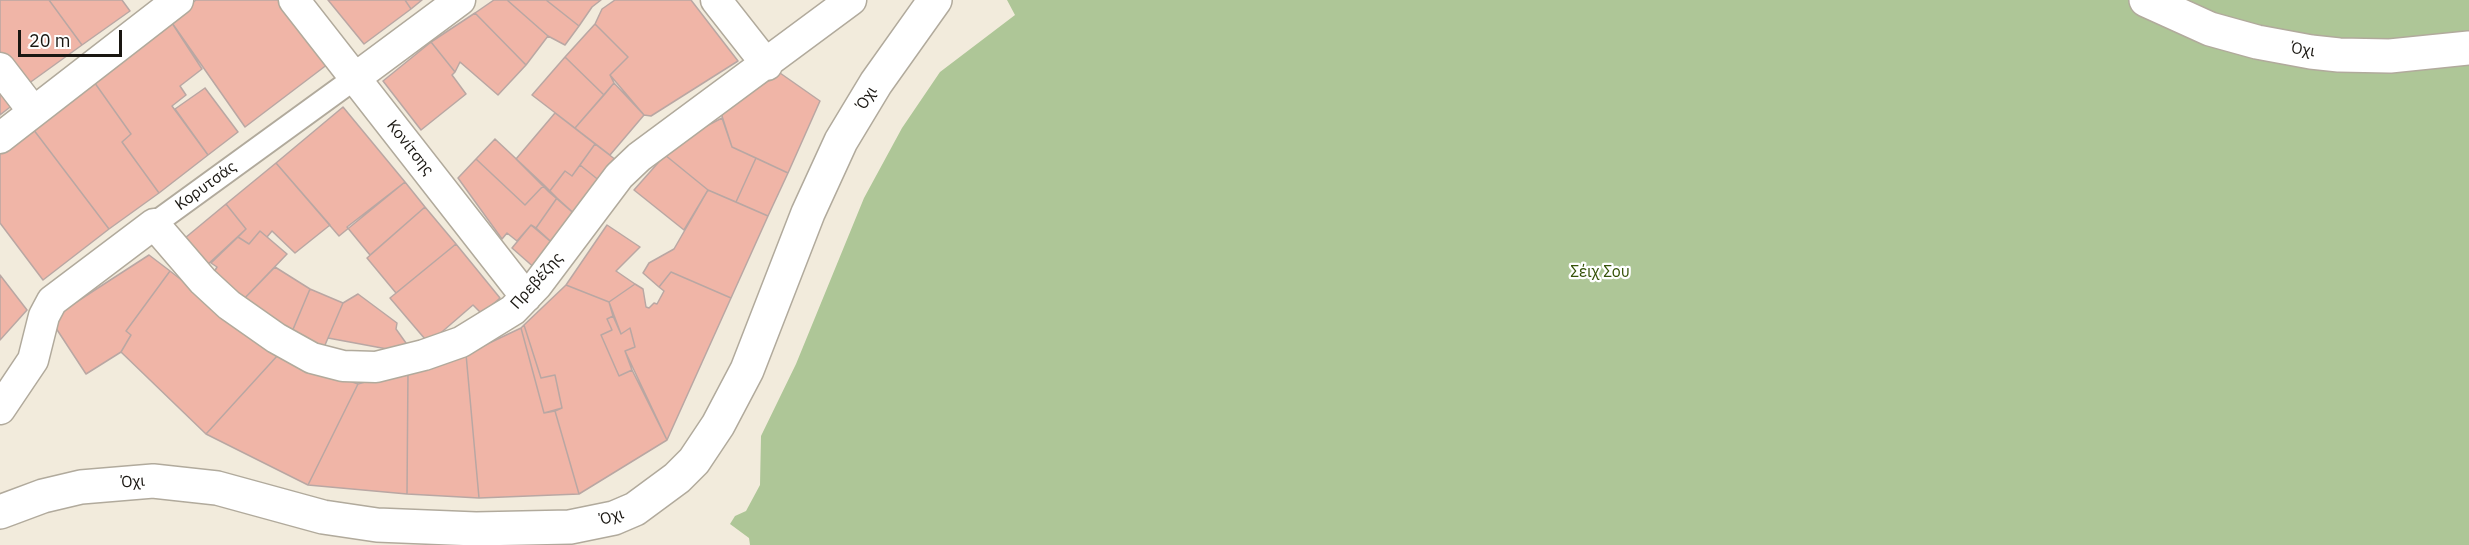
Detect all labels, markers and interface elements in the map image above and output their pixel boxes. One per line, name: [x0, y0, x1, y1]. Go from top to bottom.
scale bar: [21, 18, 124, 56]
text: 20 m: [29, 29, 71, 52]
street label: Όχι: [2290, 39, 2316, 61]
street label: Όχι: [853, 83, 881, 113]
street label: Κονίτσης: [382, 116, 438, 180]
street label: Κορυτσάς: [172, 157, 240, 215]
street label: Πρεβέζης: [507, 249, 567, 313]
park label: Σέιχ Σου: [1570, 262, 1630, 282]
street label: Όχι: [120, 472, 146, 492]
street label: Όχι: [598, 504, 626, 530]

